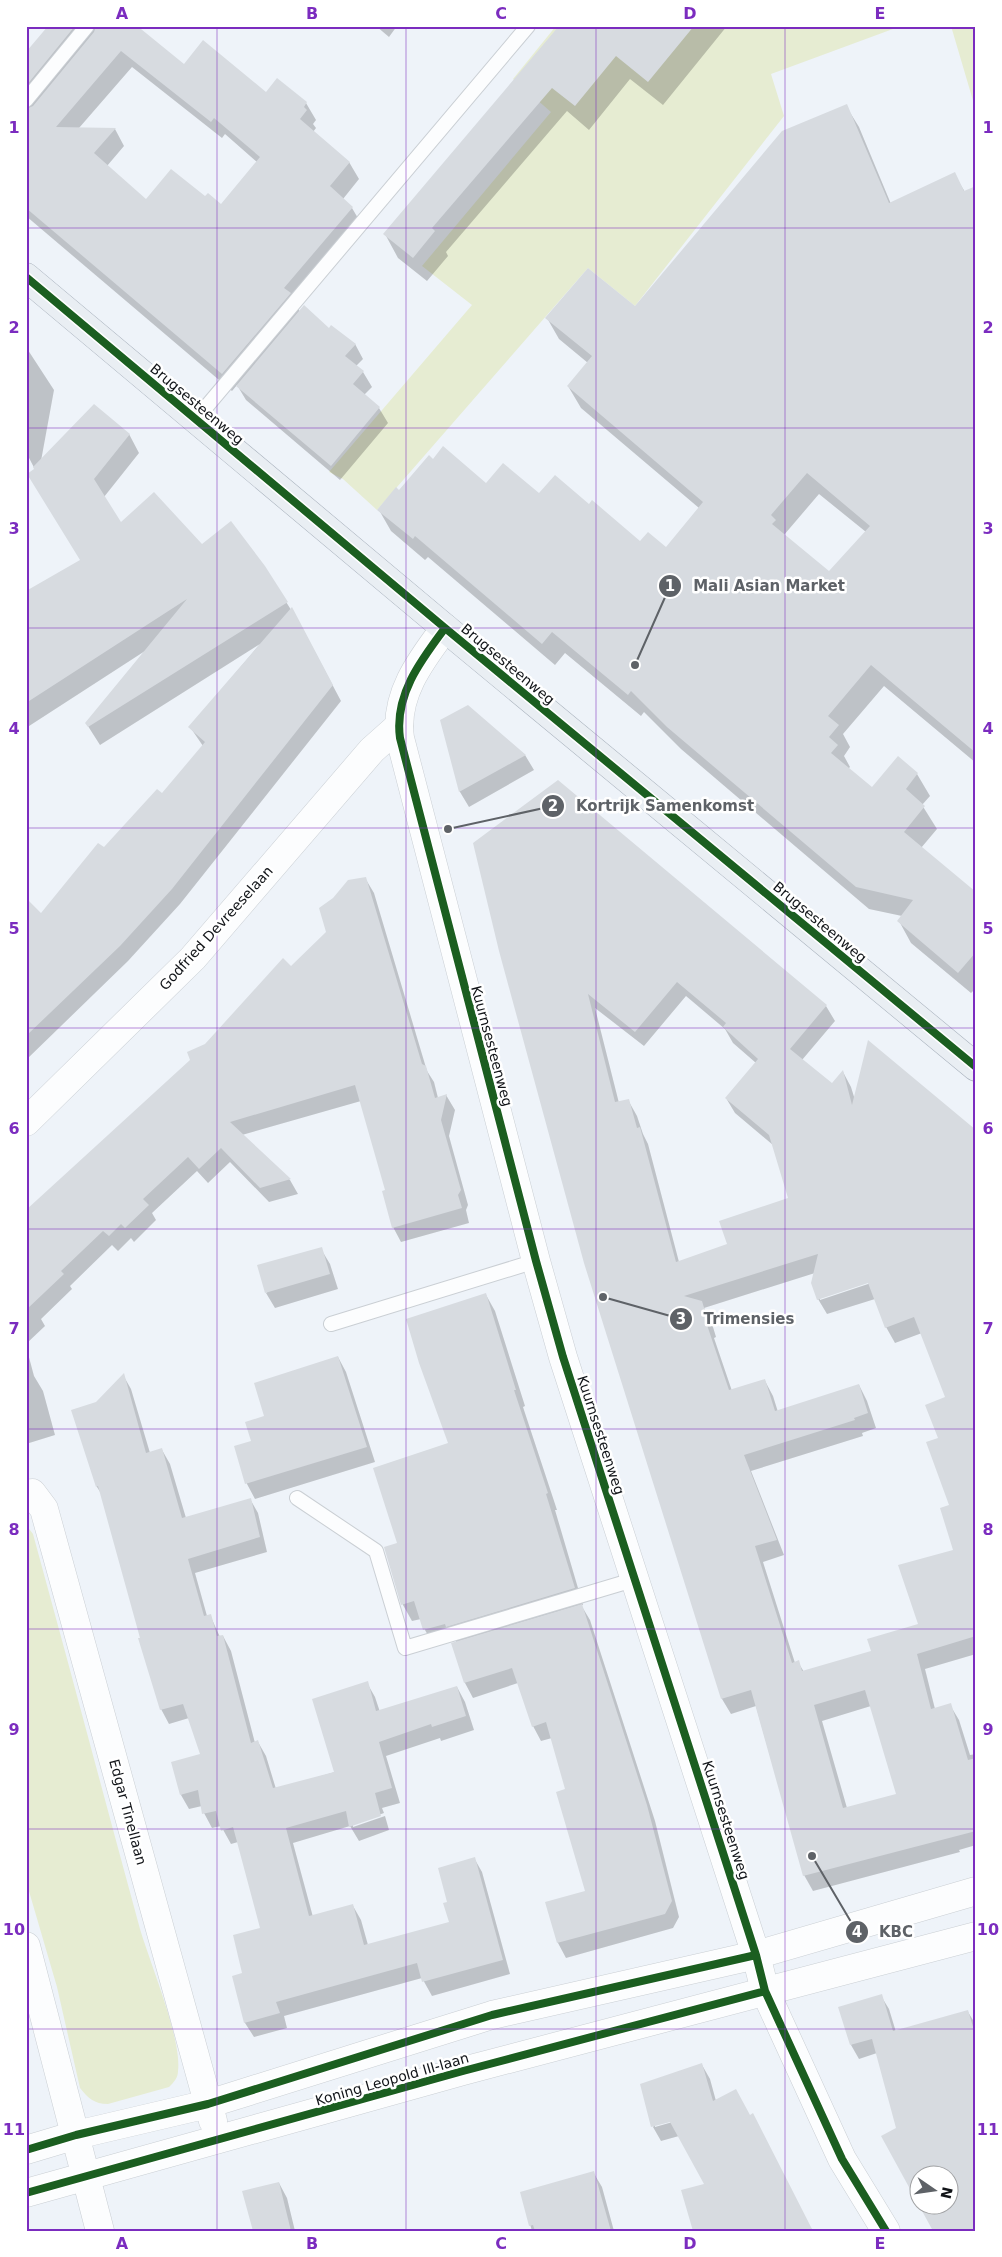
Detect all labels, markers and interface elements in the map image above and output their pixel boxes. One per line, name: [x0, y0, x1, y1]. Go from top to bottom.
text: A: [116, 4, 129, 23]
text: B: [306, 4, 318, 23]
text: C: [495, 4, 507, 23]
text: D: [683, 4, 697, 23]
text: E: [875, 4, 885, 23]
text: 1: [8, 118, 20, 137]
text: 1: [982, 118, 994, 137]
text: 2: [8, 318, 20, 337]
text: 2: [982, 318, 994, 337]
street label: Brugsesteenweg: [147, 360, 247, 448]
text: 3: [8, 519, 20, 538]
text: 3: [982, 519, 994, 538]
callout: Mali Asian Market: [658, 571, 855, 601]
text: 1: [665, 577, 675, 595]
text: Mali Asian Market: [693, 577, 845, 595]
street label: Brugsesteenweg: [458, 620, 558, 708]
text: 4: [8, 719, 20, 738]
text: 4: [982, 719, 994, 738]
callout: Kortrijk Samenkomst: [541, 791, 764, 821]
text: 2: [548, 797, 558, 815]
text: Kortrijk Samenkomst: [576, 797, 754, 815]
street label: Godfried Devreeselaan: [156, 863, 276, 993]
street label: Brugsesteenweg: [770, 878, 870, 966]
text: 5: [8, 919, 20, 938]
text: 5: [982, 919, 994, 938]
street label: Kuurnsesteenweg: [468, 984, 516, 1108]
text: 6: [8, 1119, 20, 1138]
text: 6: [982, 1119, 994, 1138]
callout: Trimensies: [668, 1304, 804, 1334]
text: 3: [676, 1310, 686, 1328]
text: Trimensies: [704, 1310, 794, 1328]
text: 7: [8, 1319, 20, 1338]
text: 7: [982, 1319, 994, 1338]
street label: Kuurnsesteenweg: [574, 1373, 628, 1497]
text: 8: [8, 1520, 20, 1539]
text: 8: [982, 1520, 994, 1539]
text: 9: [8, 1720, 20, 1739]
text: 9: [982, 1720, 994, 1739]
street label: Edgar Tinellaan: [106, 1757, 150, 1867]
street label: Kuurnsesteenweg: [699, 1758, 753, 1882]
callout: KBC: [844, 1917, 923, 1947]
text: 10: [3, 1920, 25, 1939]
text: 10: [977, 1920, 999, 1939]
text: 4: [852, 1923, 862, 1941]
text: KBC: [879, 1923, 913, 1941]
street label: Koning Leopold III-laan: [313, 2049, 471, 2109]
text: 11: [3, 2120, 25, 2139]
text: 11: [977, 2120, 999, 2139]
north arrow: [910, 2164, 960, 2214]
text: N: [938, 2185, 956, 2200]
text: A: [116, 2234, 129, 2253]
text: B: [306, 2234, 318, 2253]
text: C: [495, 2234, 507, 2253]
text: D: [683, 2234, 697, 2253]
text: E: [875, 2234, 885, 2253]

